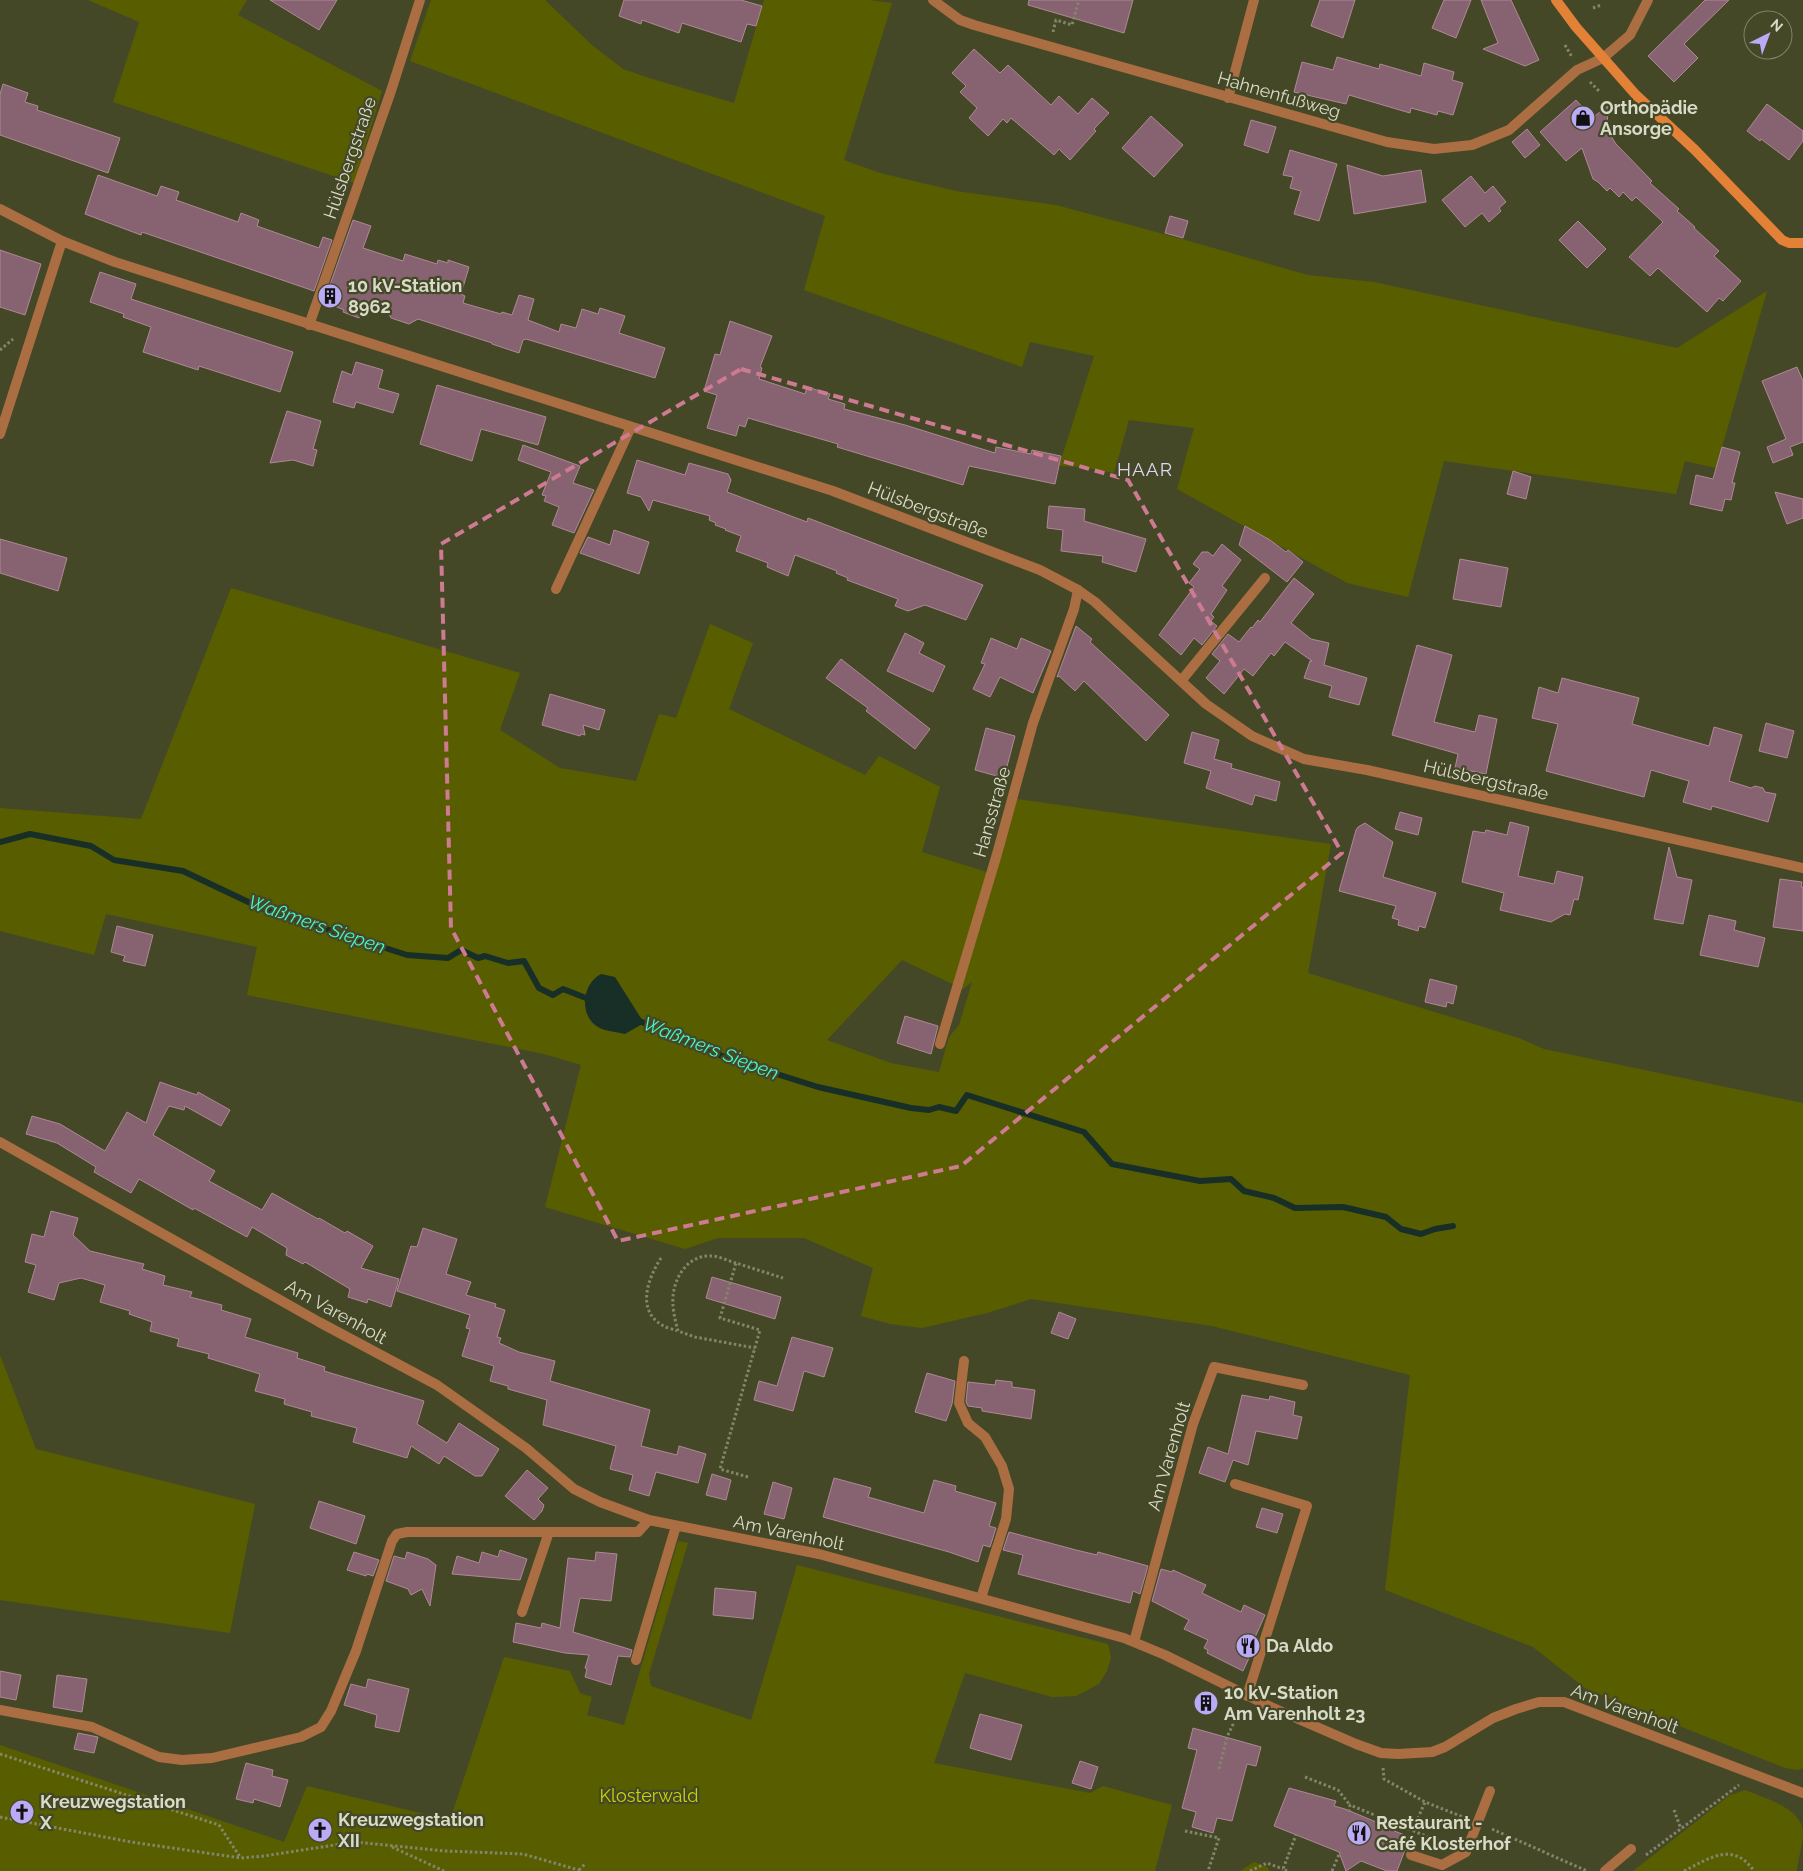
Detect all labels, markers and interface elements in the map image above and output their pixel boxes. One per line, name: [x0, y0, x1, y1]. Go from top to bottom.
north arrow: [1743, 10, 1793, 60]
text: N: [1767, 16, 1786, 35]
street label: Hahnenfußweg: [1215, 67, 1343, 122]
street label: Hülsbergstraße: [319, 94, 380, 222]
place label: Orthopädie Ansorge: [1600, 97, 1698, 139]
shop icon: Orthopädie Ansorge: [1570, 105, 1596, 131]
place label: 10 kV-Station 8962: [348, 275, 462, 317]
building icon: 10 kV-Station 8962: [317, 283, 343, 309]
district label: HAAR: [1117, 458, 1173, 480]
street label: Hülsbergstraße: [865, 477, 992, 542]
street label: Hülsbergstraße: [1422, 755, 1551, 804]
street label: Hansstraße: [969, 764, 1015, 860]
water label: Waßmers Siepen: [246, 890, 388, 958]
water label: Waßmers Siepen: [640, 1012, 782, 1084]
street label: Am Varenholt: [282, 1275, 391, 1348]
street label: Am Varenholt: [1143, 1399, 1194, 1513]
street label: Am Varenholt: [732, 1510, 847, 1555]
restaurant icon: Da Aldo: [1235, 1633, 1261, 1659]
place label: Da Aldo: [1266, 1635, 1333, 1656]
street label: Am Varenholt: [1568, 1679, 1682, 1738]
place label: 10 kV-Station Am Varenholt 23: [1224, 1682, 1365, 1724]
building icon: 10 kV-Station Am Varenholt 23: [1193, 1690, 1219, 1716]
park label: Klosterwald: [600, 1785, 698, 1806]
place label: Kreuzwegstation X: [39, 1791, 186, 1833]
church icon: Kreuzwegstation X: [9, 1799, 35, 1825]
place label: Kreuzwegstation XII: [337, 1809, 484, 1851]
place label: Restaurant - Café Klosterhof: [1376, 1812, 1512, 1854]
church icon: Kreuzwegstation XII: [307, 1817, 333, 1843]
restaurant icon: Restaurant - Café Klosterhof: [1346, 1820, 1372, 1846]

